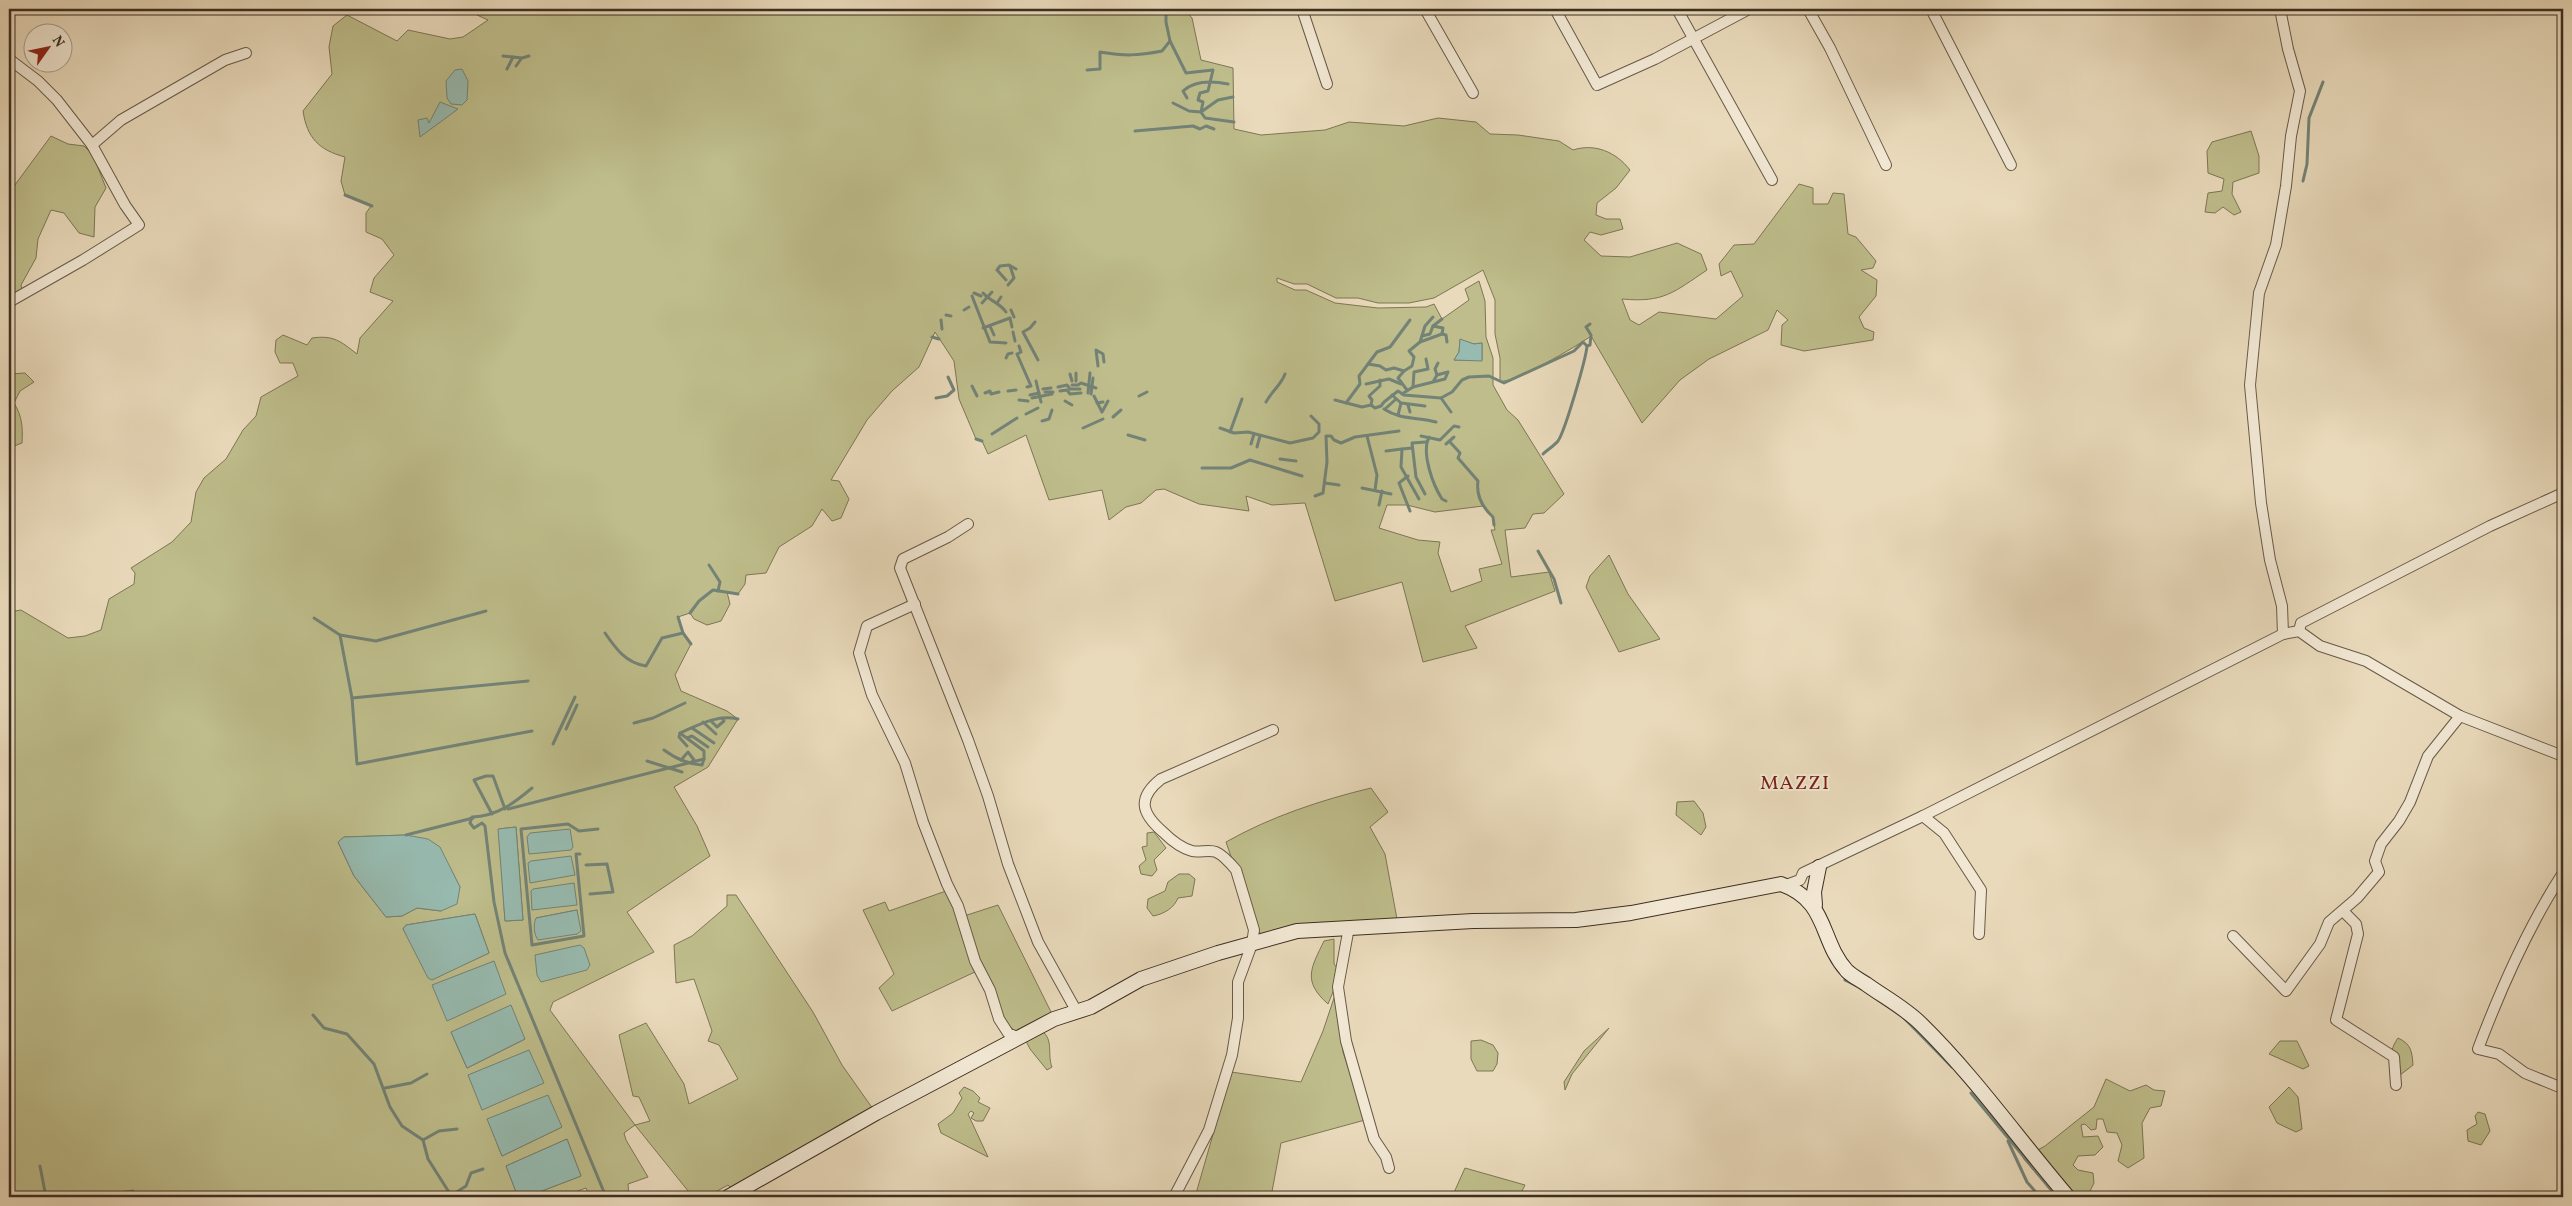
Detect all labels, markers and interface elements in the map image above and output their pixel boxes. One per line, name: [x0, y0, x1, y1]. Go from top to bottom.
north arrow: [22, 22, 72, 72]
text: N: [47, 32, 68, 51]
district label: MAZZI: [1760, 770, 1830, 798]

